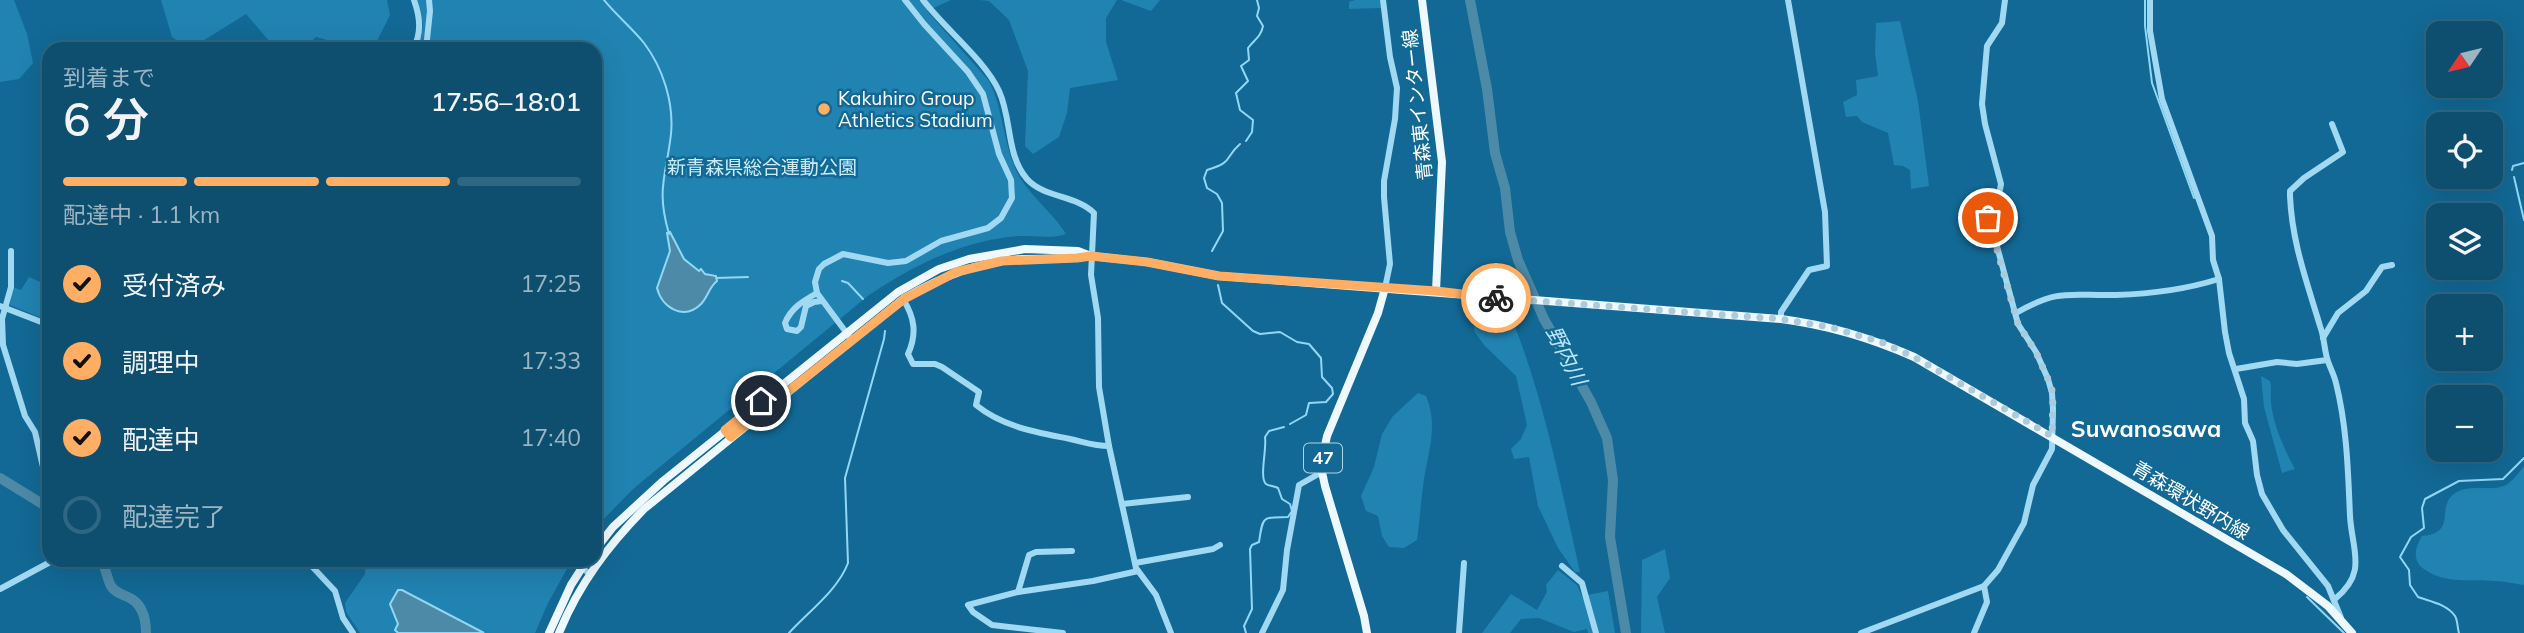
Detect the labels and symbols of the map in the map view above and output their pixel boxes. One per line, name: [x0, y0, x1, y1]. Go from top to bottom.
north arrow: [2426, 21, 2502, 98]
street label: 青森東インター線: [1397, 28, 1437, 182]
place label: Kakuhiro Group Athletics Stadium: [838, 86, 993, 132]
marker: Kakuhiro Group Athletics Stadium: [816, 101, 832, 117]
park label: 新青森県総合運動公園: [667, 155, 857, 179]
pin: [1958, 188, 2018, 248]
courier: [1461, 263, 1531, 333]
water label: 野内川: [1541, 322, 1594, 391]
pin: [731, 371, 791, 431]
district label: Suwanosawa: [2071, 414, 2221, 443]
road number: 47: [1304, 444, 1342, 472]
street label: 青森環状野内線: [2128, 455, 2254, 545]

